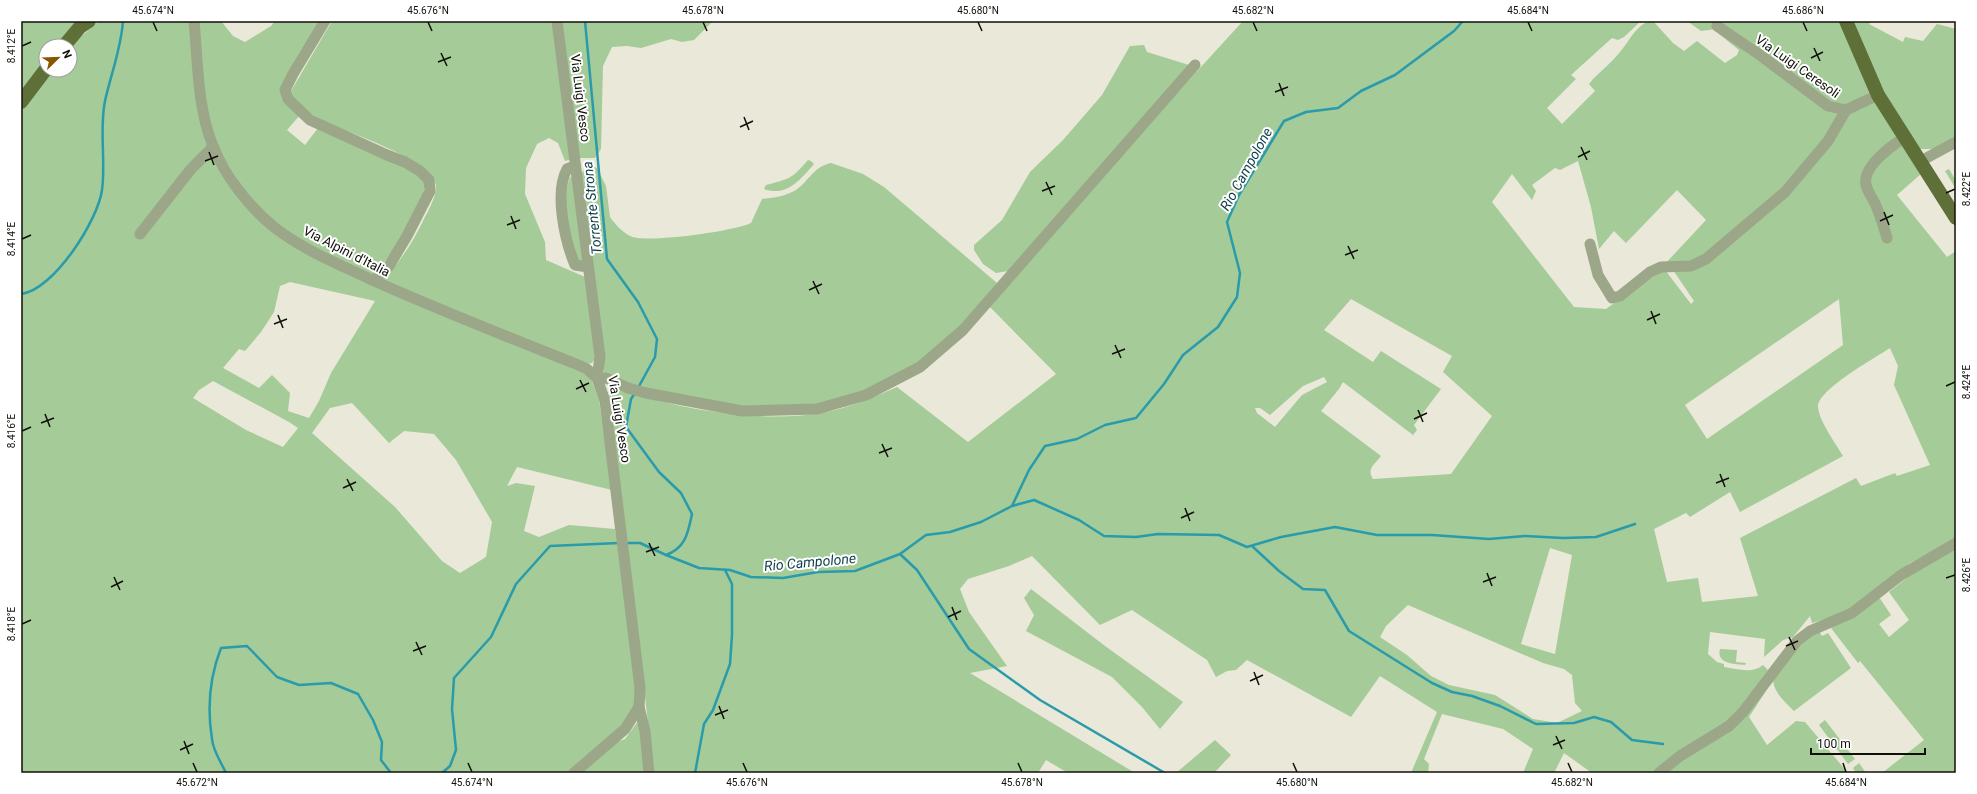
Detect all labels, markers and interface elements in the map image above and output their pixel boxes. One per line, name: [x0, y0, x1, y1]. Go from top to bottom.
text: 45.674°N: [132, 5, 174, 16]
text: 45.676°N: [407, 5, 449, 16]
text: 45.678°N: [682, 5, 724, 16]
text: 45.680°N: [957, 5, 999, 16]
text: 45.682°N: [1232, 5, 1274, 16]
text: 45.684°N: [1507, 5, 1549, 16]
text: 45.686°N: [1782, 5, 1824, 16]
text: 8.412°E: [6, 28, 17, 63]
street label: Via Luigi Ceresoli: [1753, 32, 1843, 101]
north arrow: [38, 38, 78, 78]
text: N: [59, 48, 74, 61]
street label: Via Luigi Vesco: [568, 53, 593, 143]
water label: Rio Campolone: [1217, 125, 1275, 213]
water label: Torrente Strona: [579, 161, 605, 255]
text: 8.422°E: [1961, 171, 1972, 206]
text: 8.414°E: [6, 221, 17, 256]
street label: Via Alpini d'Italia: [301, 223, 393, 280]
text: 8.424°E: [1961, 364, 1972, 399]
street label: Via Luigi Vesco: [605, 374, 634, 464]
text: 8.416°E: [6, 413, 17, 448]
water label: Rio Campolone: [763, 550, 857, 574]
text: 8.426°E: [1961, 557, 1972, 592]
text: 8.418°E: [6, 606, 17, 641]
scale bar: [1811, 730, 1925, 756]
text: 100 m: [1817, 737, 1851, 751]
text: 45.672°N: [176, 777, 218, 788]
text: 45.674°N: [451, 777, 493, 788]
text: 45.676°N: [726, 777, 768, 788]
text: 45.678°N: [1001, 777, 1043, 788]
text: 45.680°N: [1276, 777, 1318, 788]
text: 45.682°N: [1551, 777, 1593, 788]
text: 45.684°N: [1825, 777, 1867, 788]

